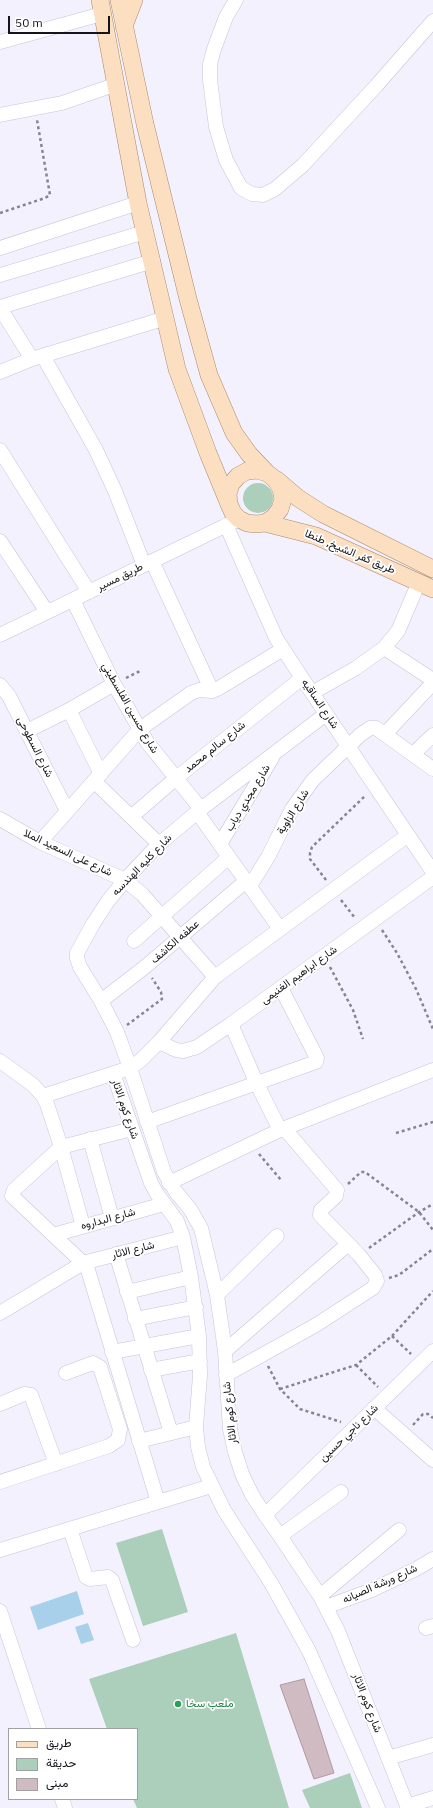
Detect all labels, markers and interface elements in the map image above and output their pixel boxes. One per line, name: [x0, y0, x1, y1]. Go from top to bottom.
scale bar: [10, 8, 112, 34]
text: 50 m: [15, 15, 43, 30]
street label: طريق كفر الشيخ, طنطا: [303, 527, 397, 577]
street label: طريق مسير: [95, 560, 145, 594]
street label: شارع حسين الفلسطيني: [99, 660, 161, 756]
street label: شارع الساقيه: [298, 677, 342, 731]
street label: شارع السطوحى: [14, 714, 56, 780]
street label: شارع سالم محمد: [182, 718, 248, 776]
street label: شارع مجدي دياب: [223, 762, 273, 834]
street label: شارع الزاوية: [274, 787, 312, 837]
street label: شارع على السعيد الملا: [22, 827, 114, 879]
street label: شارع كليه الهندسه: [109, 831, 175, 899]
street label: عطفه الكاشف: [148, 917, 202, 967]
street label: شارع ابراهيم الغنيمى: [258, 943, 340, 1007]
street label: شارع كوم الاثار: [109, 1077, 141, 1141]
street label: شارع البداروه: [79, 1205, 137, 1233]
street label: شارع الاثار: [110, 1238, 156, 1262]
street label: شارع كوم الاثار: [220, 1381, 240, 1445]
street label: شارع ناجي حسين: [317, 1402, 381, 1464]
street label: شارع ورشة الصيانه: [341, 1562, 419, 1606]
street label: شارع كوم الاثار: [350, 1671, 384, 1735]
place label: ملعب سخا: [186, 1697, 234, 1711]
marker: ملعب سخا: [173, 1699, 183, 1709]
legend: [8, 1728, 138, 1800]
text: طريق: [46, 1735, 71, 1750]
text: حديقة: [46, 1755, 76, 1770]
text: مبنى: [46, 1775, 68, 1790]

